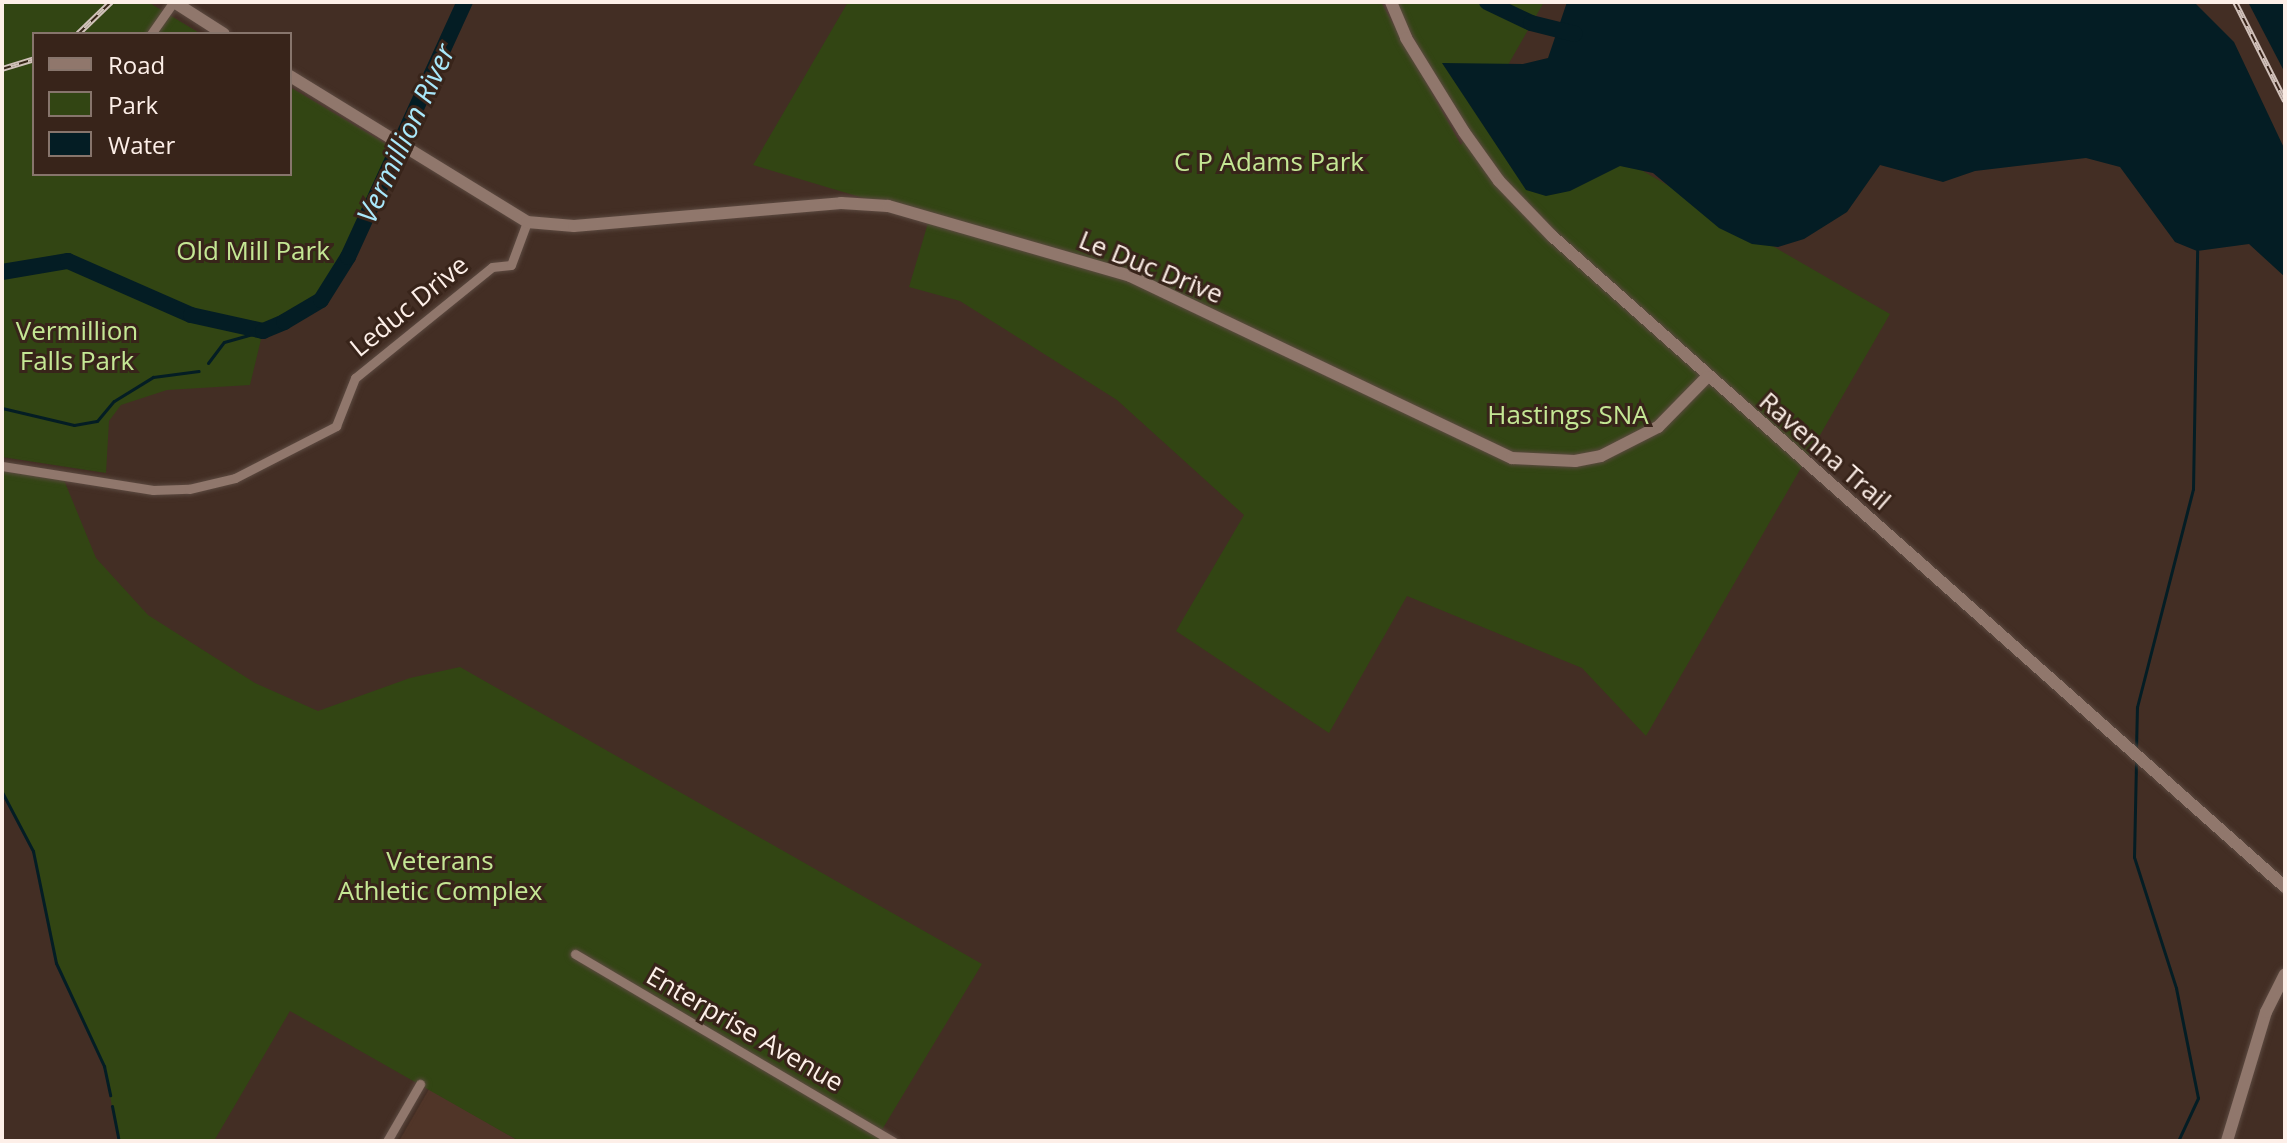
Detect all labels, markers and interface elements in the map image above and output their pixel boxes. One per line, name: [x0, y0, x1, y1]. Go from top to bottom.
legend: [32, 32, 292, 176]
water label: Vermillion River: [349, 38, 461, 228]
text: Road: [108, 48, 165, 81]
text: Park: [108, 88, 158, 121]
text: Water: [108, 128, 175, 161]
park label: C P Adams Park: [1174, 146, 1364, 178]
street label: Le Duc Drive: [1074, 224, 1228, 310]
park label: Old Mill Park: [176, 235, 330, 267]
street label: Leduc Drive: [344, 249, 474, 363]
park label: Vermillion Falls Park: [16, 315, 138, 376]
street label: Ravenna Trail: [1753, 386, 1897, 516]
park label: Hastings SNA: [1487, 399, 1649, 431]
park label: Veterans Athletic Complex: [338, 845, 542, 906]
street label: Enterprise Avenue: [641, 960, 849, 1098]

